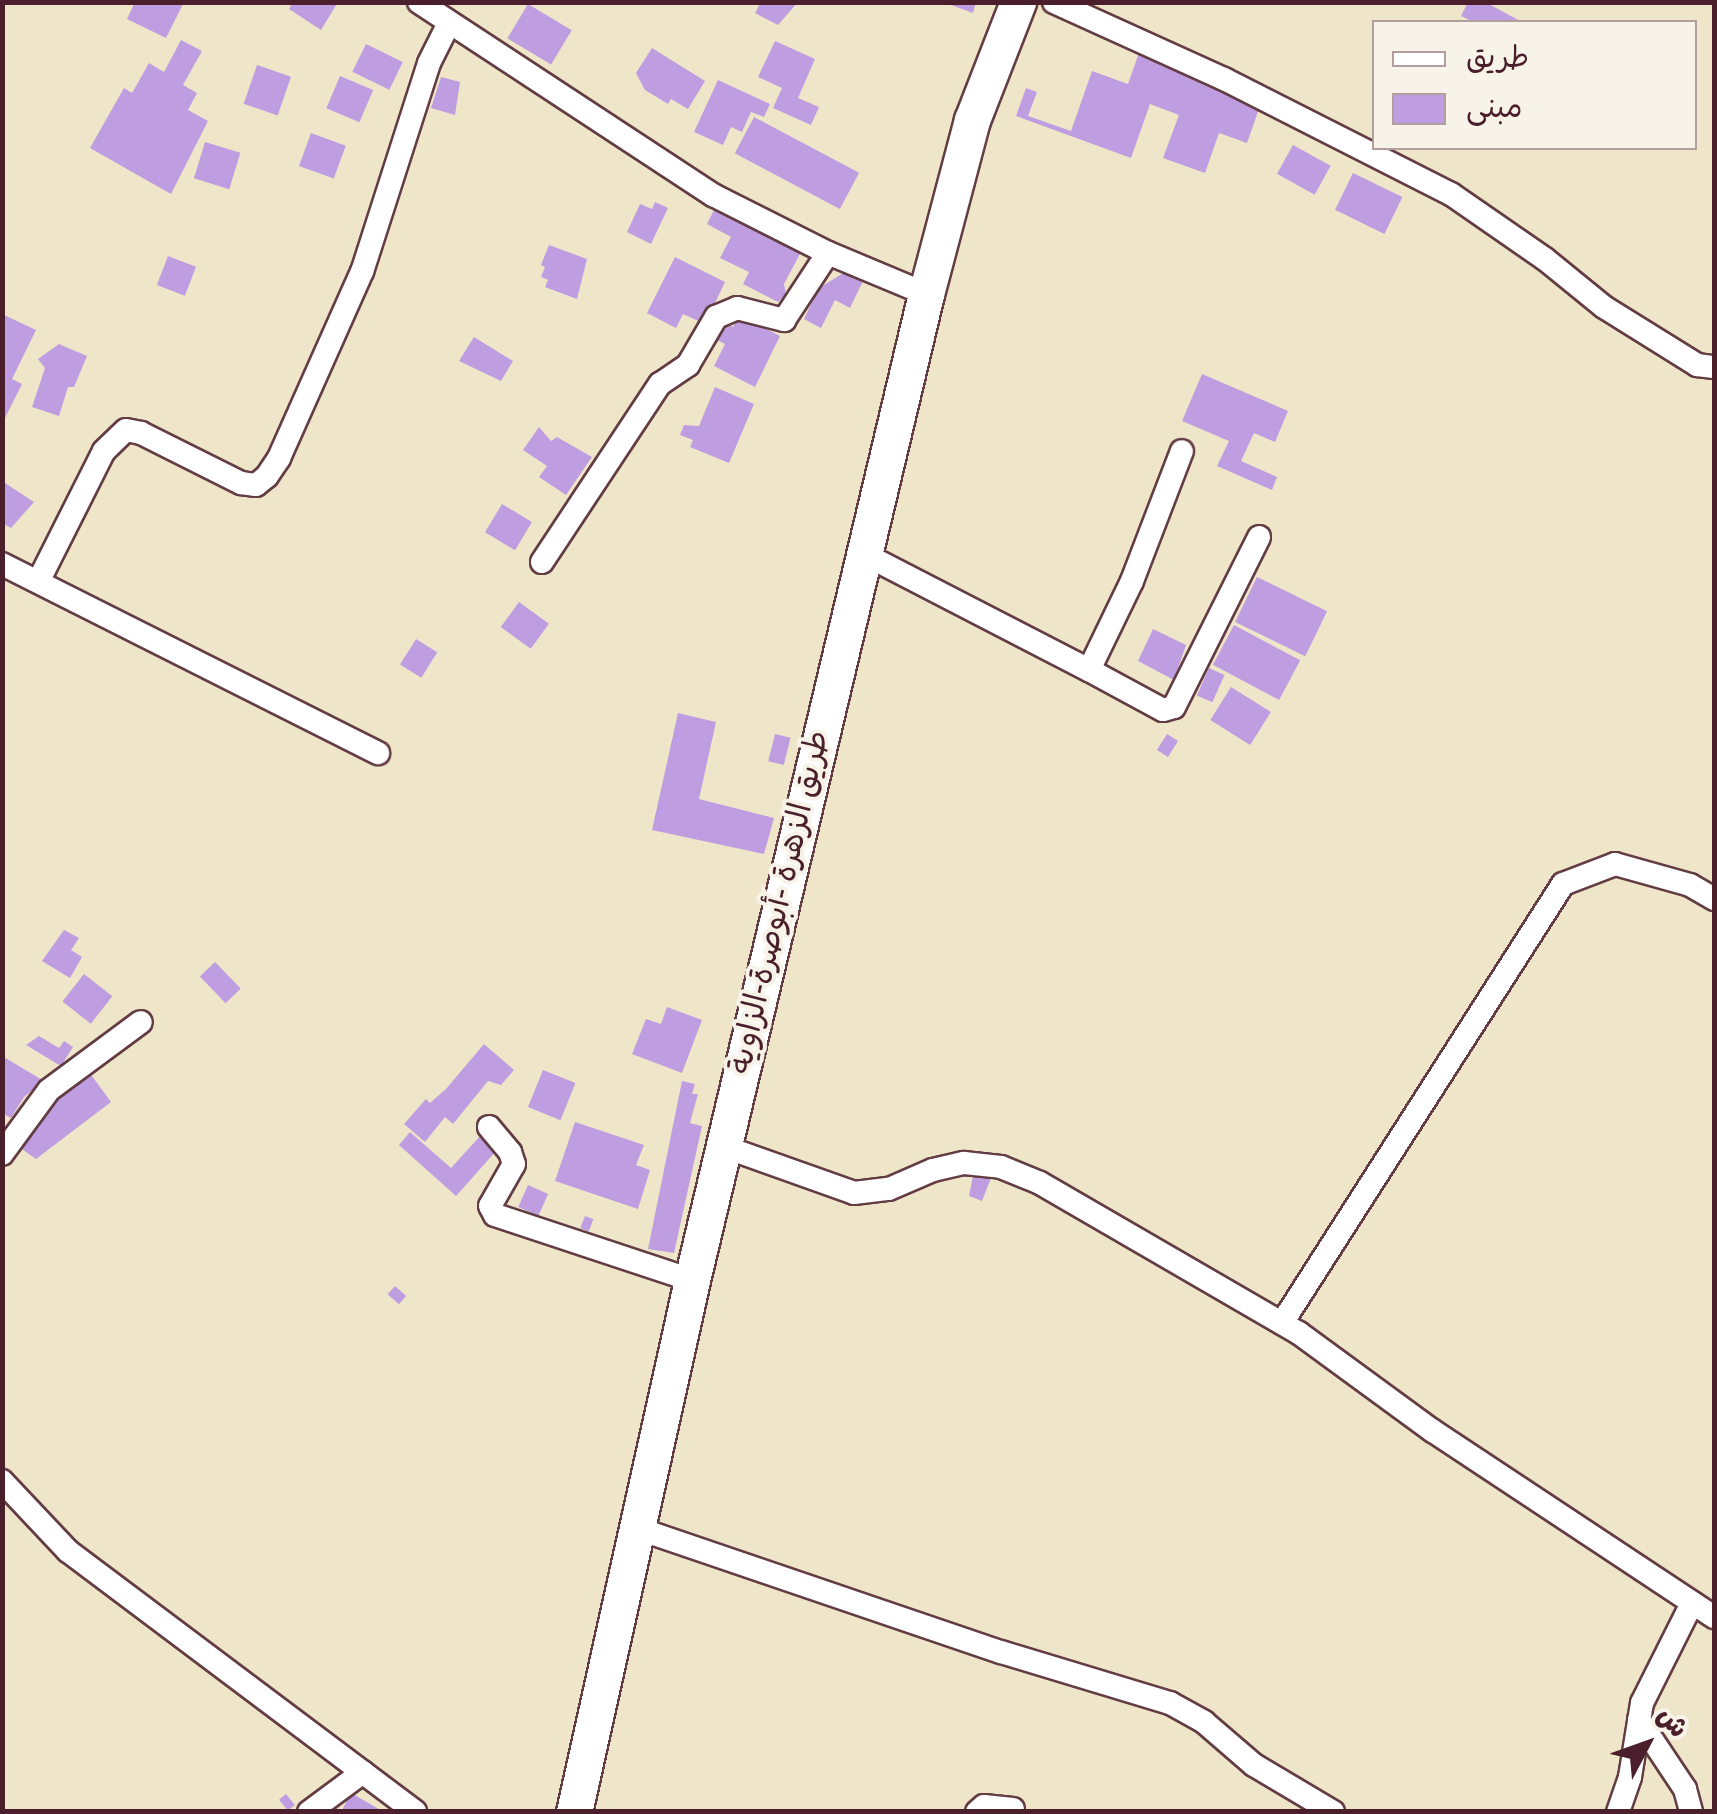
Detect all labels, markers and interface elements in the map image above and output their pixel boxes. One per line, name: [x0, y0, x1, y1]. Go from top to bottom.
legend: [1372, 20, 1697, 150]
text: طريق: [1466, 40, 1529, 83]
text: مبنى: [1466, 90, 1522, 133]
street label: طريق الزهرة -أبوصرة-الزاوية: [725, 727, 841, 1079]
north arrow: [1597, 1694, 1697, 1794]
text: ش: [1644, 1700, 1695, 1749]

